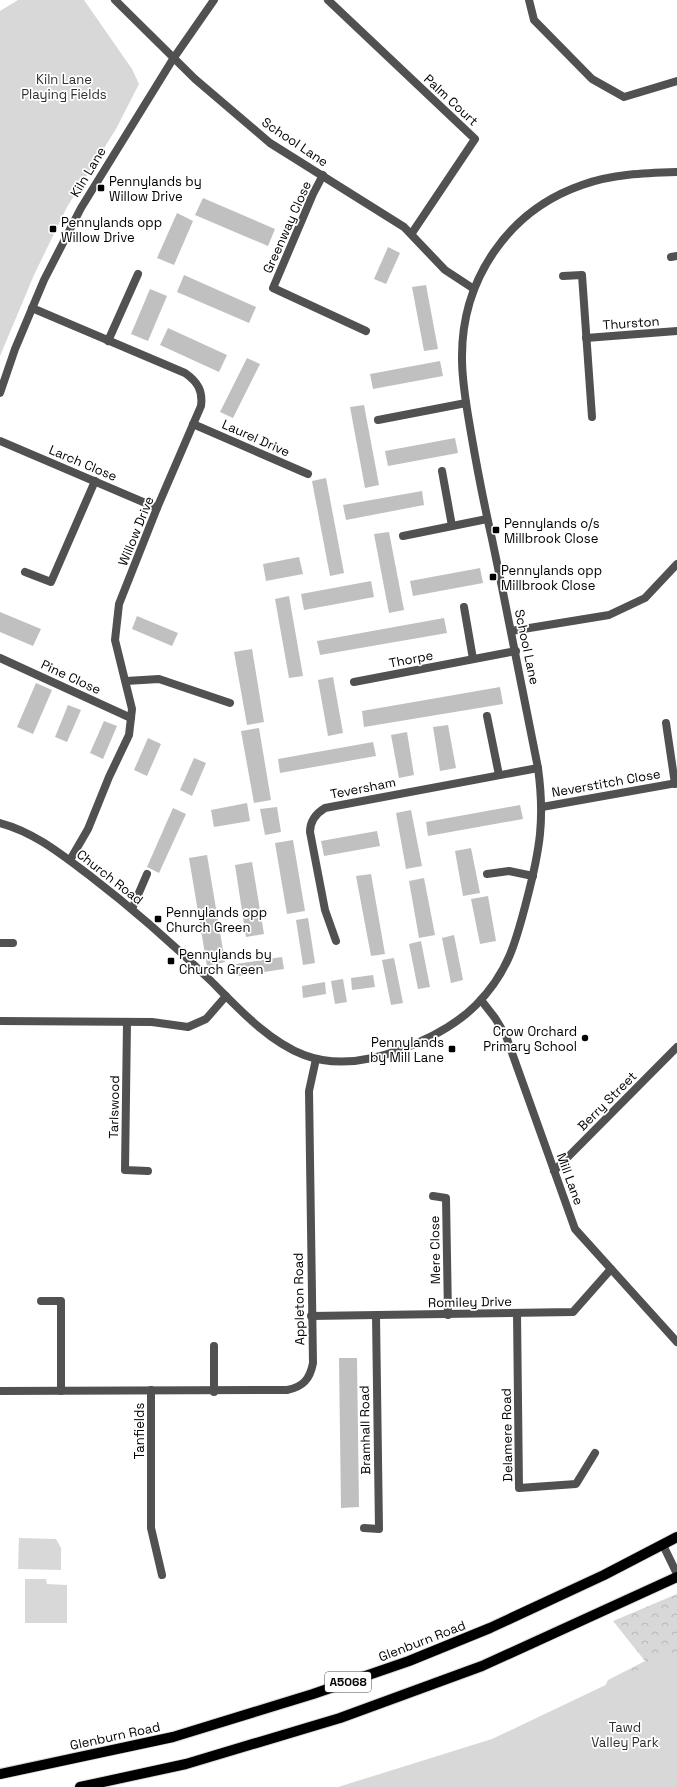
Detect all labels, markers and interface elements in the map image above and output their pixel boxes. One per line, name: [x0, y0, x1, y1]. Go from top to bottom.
park label: Kiln Lane Playing Fields: [21, 71, 107, 103]
street label: Palm Court: [420, 71, 482, 129]
street label: School Lane: [259, 114, 331, 170]
street label: Kiln Lane: [66, 144, 110, 200]
place label: Pennylands by Willow Drive: [109, 173, 202, 205]
street label: Greenway Close: [259, 178, 315, 276]
marker: Pennylands by Willow Drive: [96, 183, 106, 193]
place label: Pennylands opp Willow Drive: [61, 214, 162, 246]
marker: Pennylands opp Willow Drive: [48, 224, 58, 234]
street label: Thurston: [602, 313, 660, 333]
street label: Laurel Drive: [219, 416, 293, 460]
street label: Larch Close: [46, 441, 120, 485]
street label: Willow Drive: [114, 494, 158, 568]
place label: Pennylands o/s Millbrook Close: [504, 515, 600, 547]
marker: Pennylands o/s Millbrook Close: [491, 525, 501, 535]
place label: Pennylands opp Millbrook Close: [501, 562, 602, 594]
marker: Pennylands opp Millbrook Close: [488, 572, 498, 582]
street label: School Lane: [511, 608, 543, 686]
street label: Thorpe: [387, 646, 435, 672]
street label: Pine Close: [38, 656, 104, 698]
street label: Neverstitch Close: [550, 765, 662, 801]
street label: Teversham: [329, 773, 397, 803]
street label: Church Road: [73, 846, 147, 908]
place label: Pennylands opp Church Green: [166, 904, 267, 936]
marker: Pennylands opp Church Green: [153, 914, 163, 924]
place label: Pennylands by Church Green: [179, 946, 272, 978]
marker: Pennylands by Church Green: [166, 956, 176, 966]
place label: Crow Orchard Primary School: [483, 1023, 577, 1055]
marker: Crow Orchard Primary School: [580, 1033, 590, 1043]
place label: Pennylands by Mill Lane: [370, 1034, 444, 1066]
marker: Pennylands by Mill Lane: [447, 1044, 457, 1054]
street label: Berry Street: [574, 1068, 640, 1134]
street label: Tarlswood: [105, 1075, 123, 1139]
street label: Mill Lane: [553, 1151, 587, 1207]
street label: Mere Close: [426, 1215, 444, 1285]
street label: Appleton Road: [290, 1253, 308, 1345]
street label: Romiley Drive: [428, 1293, 512, 1311]
street label: Bramhall Road: [356, 1385, 374, 1475]
street label: Delamere Road: [498, 1388, 516, 1482]
street label: Tanfields: [131, 1403, 148, 1459]
street label: Glenburn Road: [376, 1617, 468, 1665]
road number: A5068: [325, 1672, 371, 1692]
street label: Glenburn Road: [68, 1718, 162, 1754]
park label: Tawd Valley Park: [591, 1719, 659, 1751]

